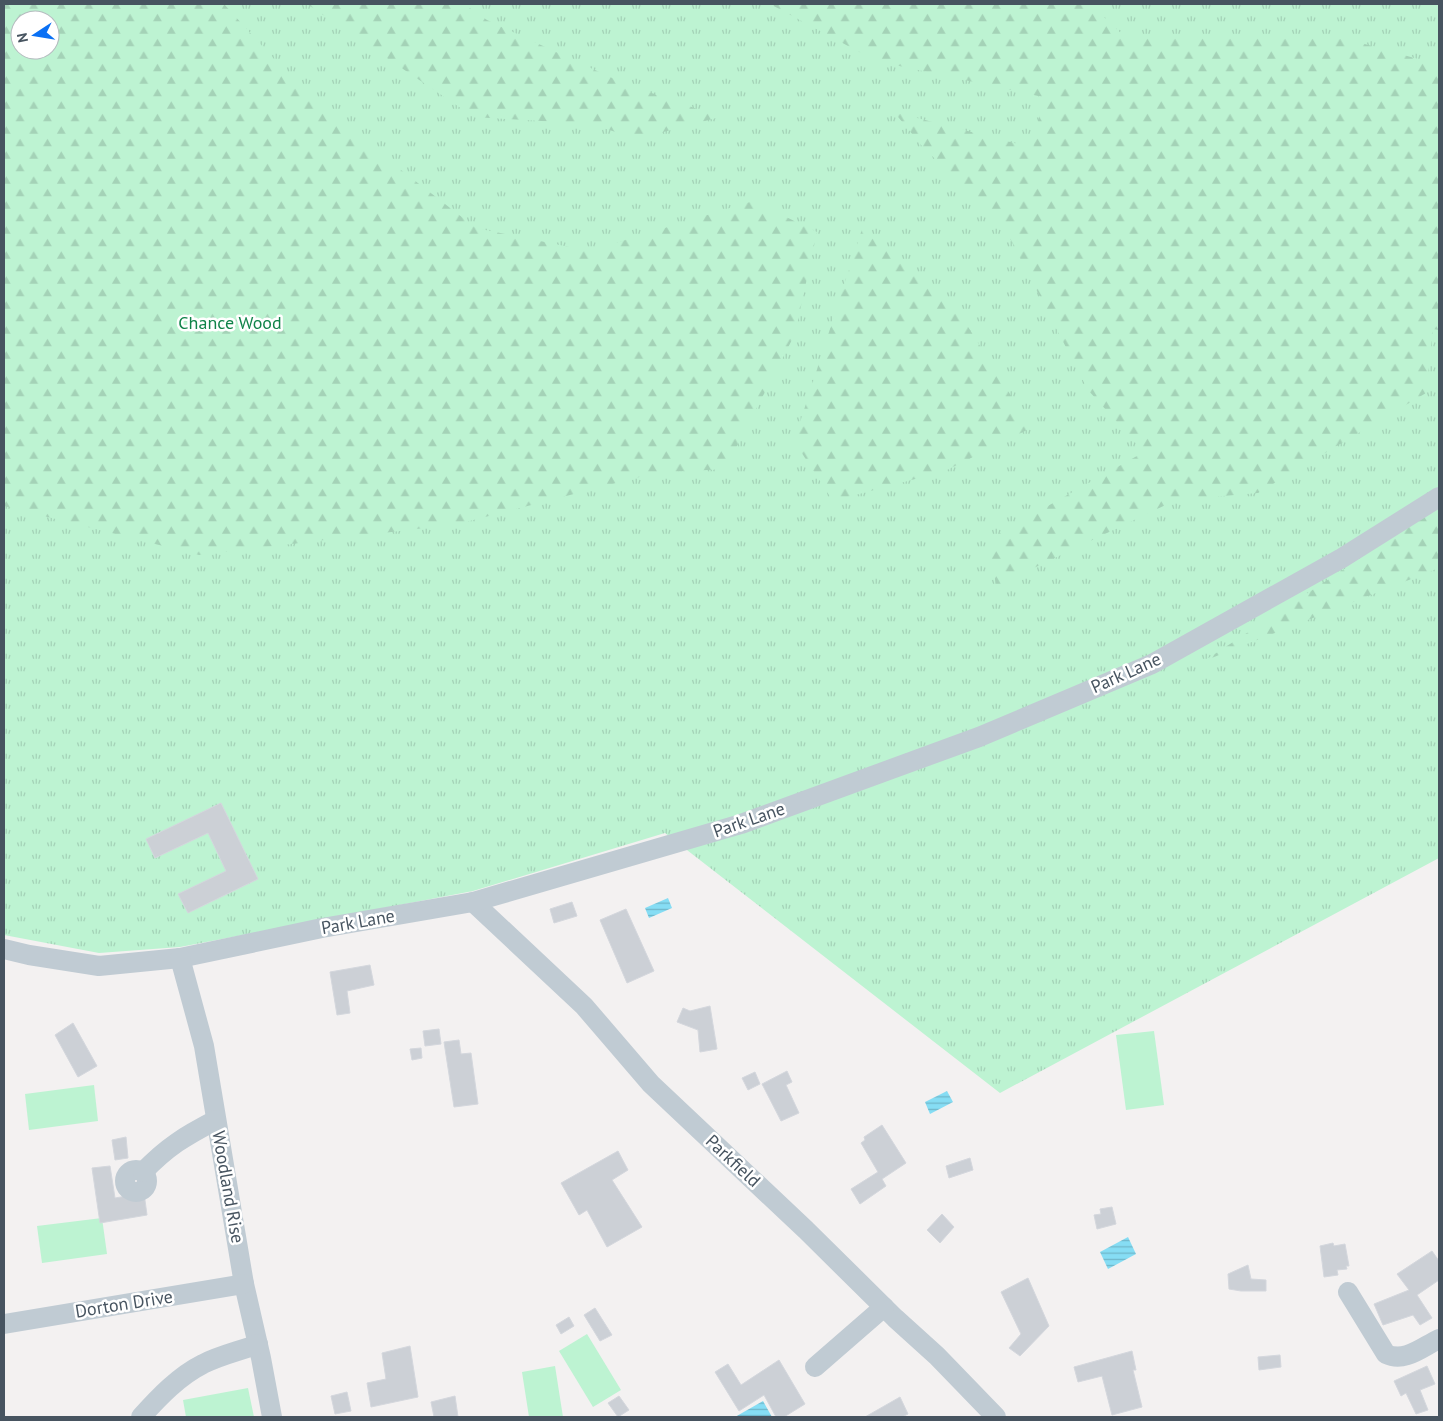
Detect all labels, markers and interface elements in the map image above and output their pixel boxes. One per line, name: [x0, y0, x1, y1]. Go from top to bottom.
north arrow: [10, 10, 60, 60]
text: N: [13, 31, 32, 44]
park label: Chance Wood: [178, 311, 282, 334]
street label: Park Lane: [1087, 647, 1164, 698]
street label: Park Lane: [710, 797, 788, 842]
street label: Park Lane: [319, 904, 396, 939]
street label: Woodland Rise: [207, 1129, 250, 1245]
street label: Parkfield: [701, 1129, 766, 1192]
street label: Dorton Drive: [73, 1284, 174, 1323]

